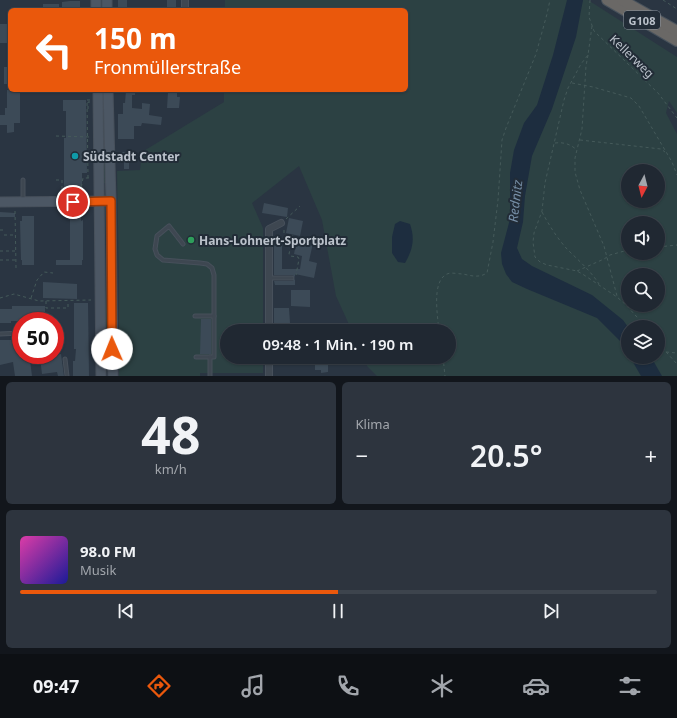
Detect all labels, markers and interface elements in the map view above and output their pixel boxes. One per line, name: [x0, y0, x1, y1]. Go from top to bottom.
road number: G108: [624, 11, 660, 29]
text: 150 m: [94, 19, 177, 57]
icon: left: [28, 24, 80, 76]
street label: Kellerweg: [606, 31, 658, 81]
text: Fronmüllerstraße: [94, 55, 241, 79]
place label: Südstadt Center: [83, 148, 180, 165]
marker: Südstadt Center: [70, 151, 80, 161]
north arrow: [621, 164, 665, 208]
map controls: [621, 164, 665, 364]
water label: Rednitz: [503, 179, 527, 223]
pin: [56, 185, 90, 219]
icon: arrive: [62, 191, 84, 213]
button: sound: [621, 216, 665, 260]
place label: Hans-Lohnert-Sportplatz: [199, 232, 346, 249]
marker: Hans-Lohnert-Sportplatz: [186, 235, 196, 245]
button: search: [621, 268, 665, 312]
speed limit sign: 50: [12, 312, 64, 364]
button: layers: [621, 320, 665, 364]
position arrow: [91, 328, 133, 370]
text: 09:48 · 1 Min. · 190 m: [263, 334, 413, 354]
text: 48: [141, 398, 201, 469]
text: Klima: [356, 415, 390, 433]
text: 20.5°: [470, 435, 543, 476]
text: −: [356, 440, 368, 470]
text: +: [644, 440, 657, 470]
text: km/h: [155, 460, 187, 478]
text: 98.0 FM: [80, 541, 136, 561]
text: Musik: [80, 561, 116, 579]
icon: previous: [115, 600, 137, 622]
icon: pause: [327, 600, 349, 622]
icon: next: [540, 600, 562, 622]
icon: directions: [145, 672, 173, 700]
icon: music: [239, 672, 267, 700]
icon: phone: [334, 672, 362, 700]
icon: climate: [428, 672, 456, 700]
icon: car: [522, 672, 550, 700]
icon: filters: [616, 672, 644, 700]
text: 09:47: [33, 674, 79, 698]

